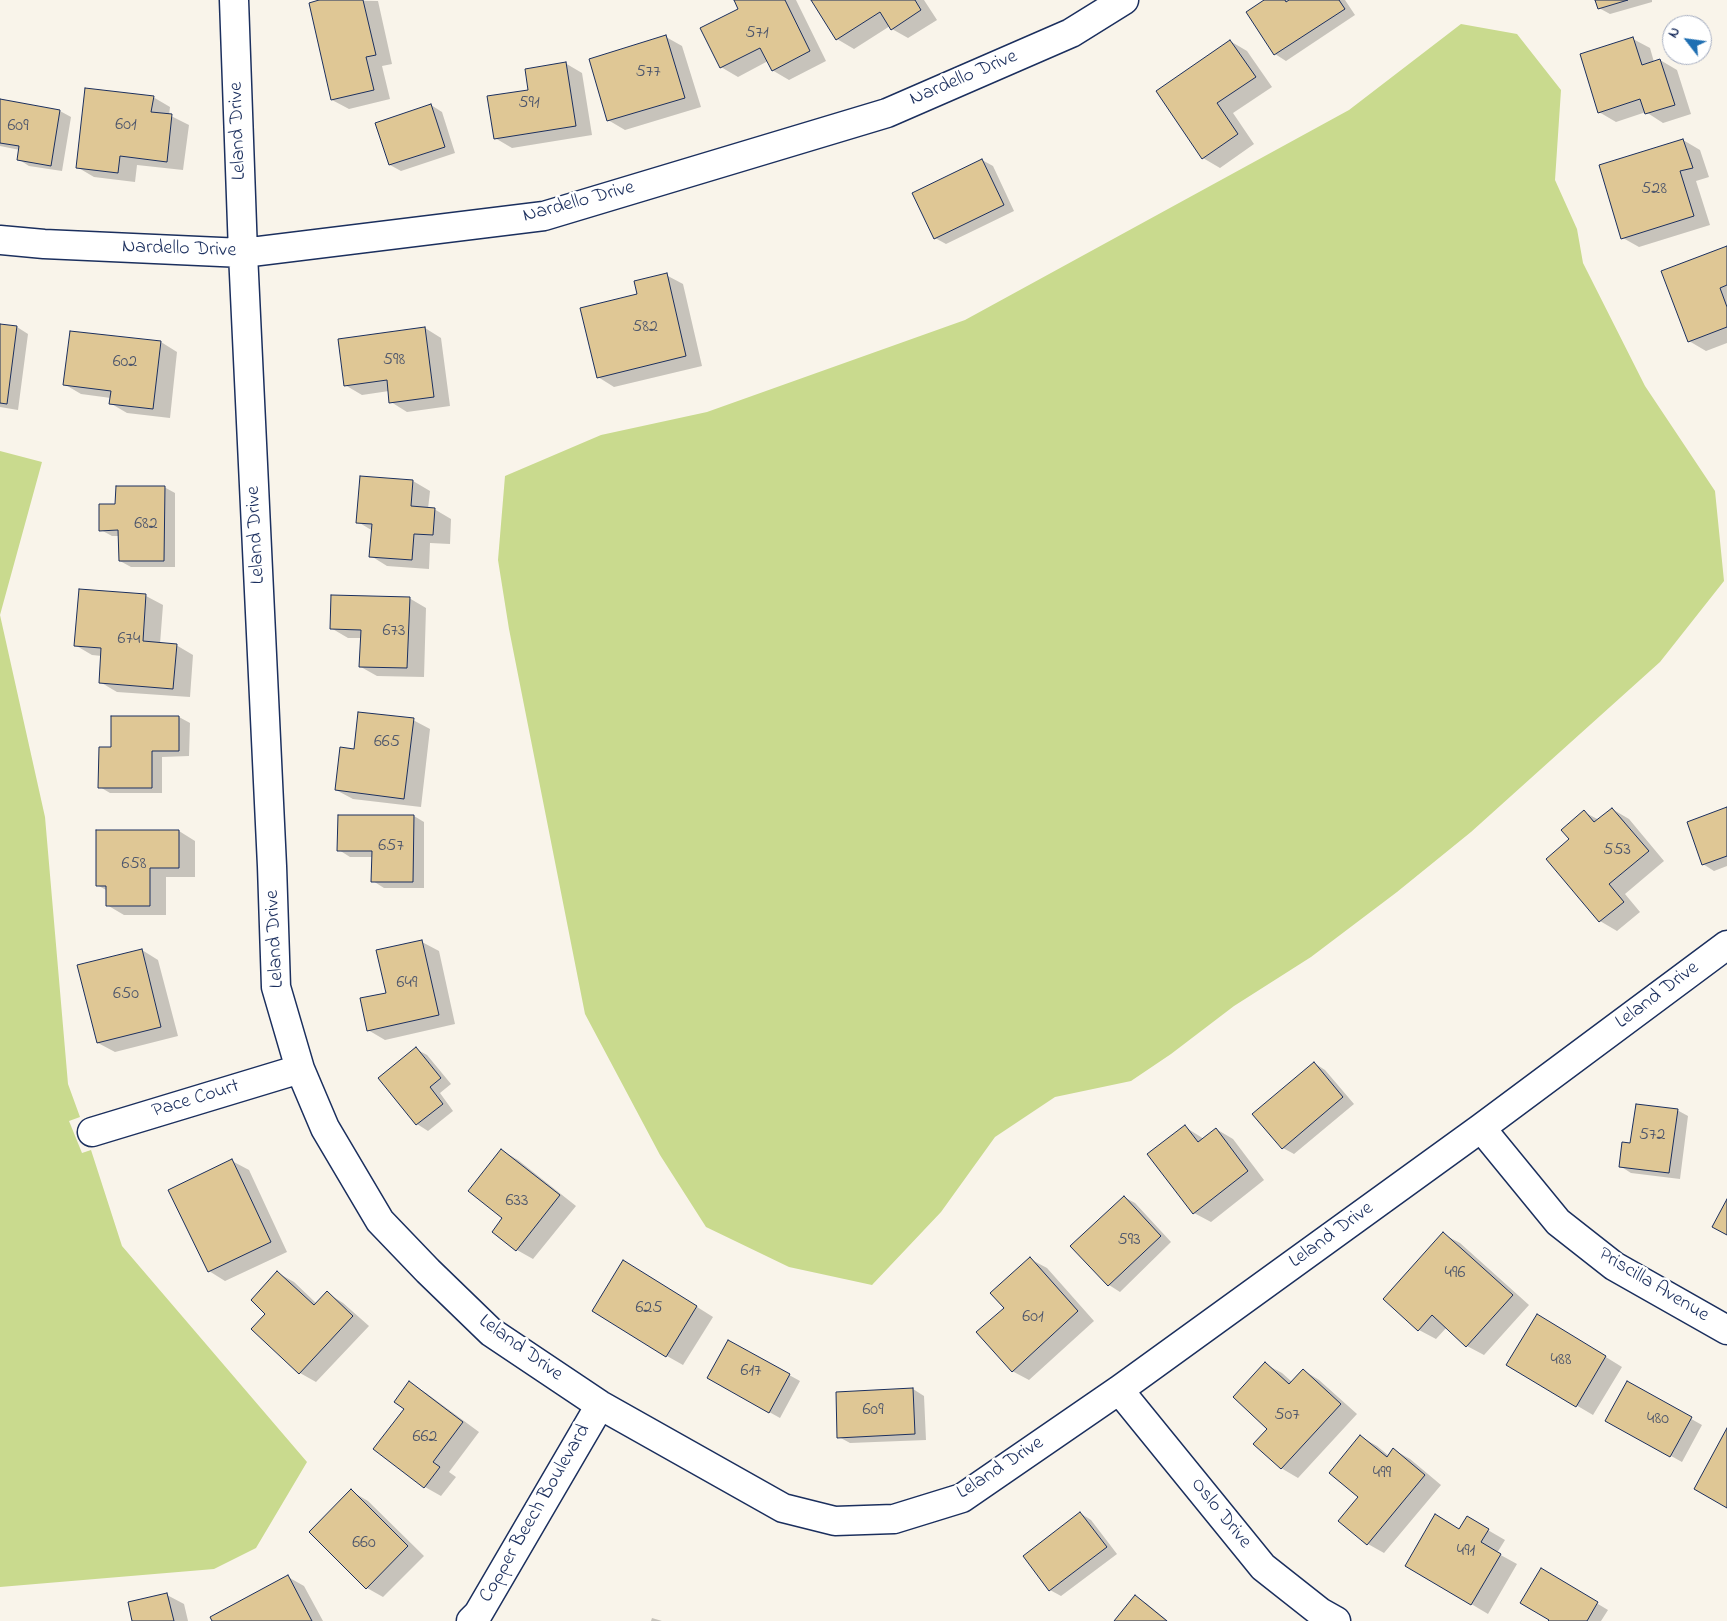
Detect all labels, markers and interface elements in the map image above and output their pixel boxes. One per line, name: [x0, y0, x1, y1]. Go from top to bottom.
north arrow: [1662, 15, 1712, 65]
house number: 571: [745, 23, 769, 45]
text: N: [1663, 23, 1686, 42]
street label: Nardello Drive: [907, 46, 1021, 112]
house number: 577: [635, 62, 661, 84]
street label: Leland Drive: [225, 81, 253, 181]
house number: 591: [518, 93, 540, 115]
house number: 601: [115, 115, 137, 137]
house number: 609: [7, 116, 29, 138]
street label: Nardello Drive: [521, 177, 637, 229]
house number: 528: [1641, 179, 1667, 201]
street label: Nardello Drive: [121, 236, 237, 264]
house number: 582: [632, 317, 658, 339]
house number: 598: [383, 350, 405, 372]
house number: 602: [113, 352, 137, 374]
street label: Leland Drive: [242, 485, 272, 585]
house number: 682: [134, 514, 158, 536]
house number: 673: [383, 621, 405, 643]
house number: 674: [118, 629, 140, 651]
house number: 665: [374, 732, 400, 754]
house number: 657: [378, 836, 404, 858]
house number: 553: [1603, 840, 1631, 862]
house number: 658: [122, 854, 146, 876]
street label: Leland Drive: [261, 889, 291, 989]
street label: Leland Drive: [1611, 957, 1705, 1035]
house number: 649: [397, 973, 417, 995]
house number: 650: [113, 984, 139, 1006]
street label: Pace Court: [150, 1075, 242, 1125]
house number: 572: [1639, 1125, 1665, 1147]
house number: 633: [506, 1191, 528, 1213]
street label: Leland Drive: [1285, 1197, 1379, 1275]
house number: 593: [1117, 1230, 1141, 1252]
street label: Priscilla Avenue: [1593, 1243, 1713, 1329]
house number: 496: [1445, 1263, 1465, 1285]
house number: 625: [635, 1298, 663, 1320]
house number: 601: [1022, 1307, 1044, 1329]
street label: Leland Drive: [473, 1310, 567, 1388]
house number: 488: [1551, 1350, 1571, 1372]
house number: 617: [740, 1361, 762, 1383]
house number: 609: [862, 1400, 884, 1422]
house number: 507: [1274, 1405, 1300, 1427]
house number: 480: [1647, 1409, 1669, 1431]
street label: Copper Beech Boulevard: [475, 1421, 597, 1607]
house number: 662: [413, 1427, 437, 1449]
street label: Leland Drive: [953, 1432, 1049, 1506]
house number: 499: [1373, 1463, 1391, 1485]
street label: Oslo Drive: [1184, 1474, 1256, 1554]
house number: 660: [352, 1533, 376, 1555]
house number: 491: [1457, 1541, 1475, 1563]

